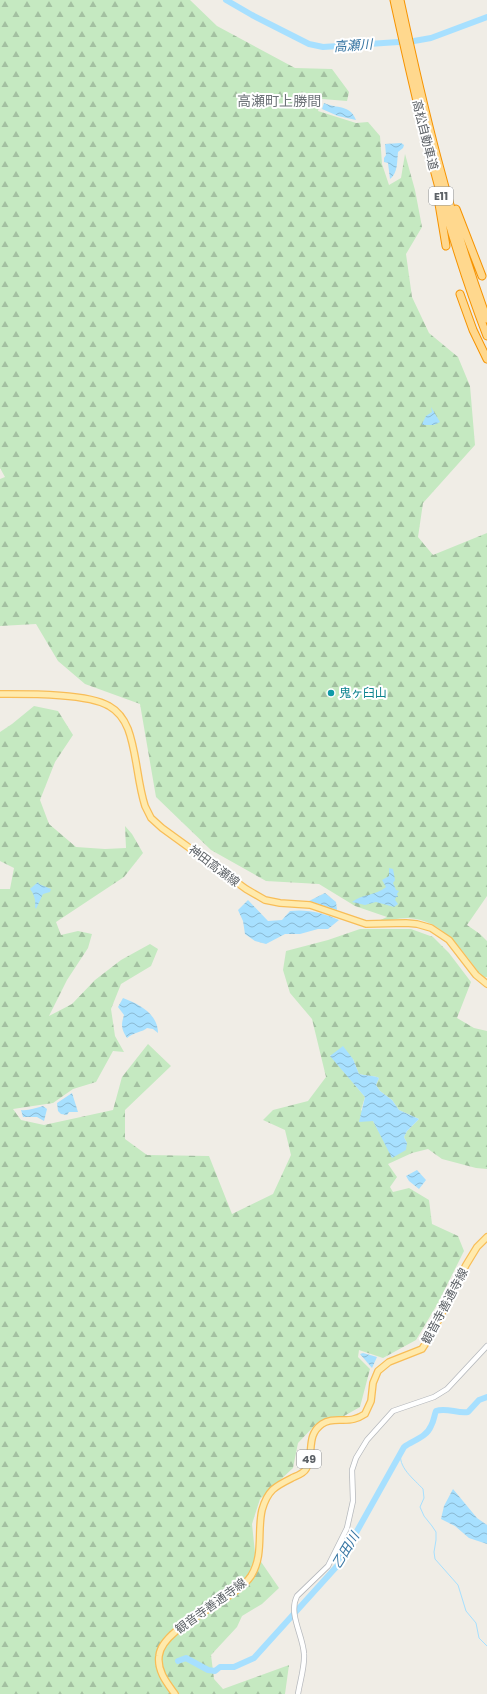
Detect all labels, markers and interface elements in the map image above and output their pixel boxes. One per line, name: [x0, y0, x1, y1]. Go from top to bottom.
water label: 高瀬川: [333, 35, 375, 56]
district label: 高瀬町上勝間: [237, 91, 321, 111]
street label: 高松自動車道: [409, 98, 442, 172]
road number: E11: [429, 187, 453, 205]
place label: 鬼ヶ臼山: [339, 684, 387, 701]
marker: 鬼ヶ臼山: [326, 688, 336, 698]
street label: 神田高瀬線: [185, 841, 243, 890]
street label: 観音寺善通寺線: [417, 1265, 472, 1347]
road number: 49: [297, 1450, 321, 1468]
water label: 乙田川: [327, 1527, 365, 1572]
street label: 観音寺善通寺線: [172, 1574, 250, 1637]

